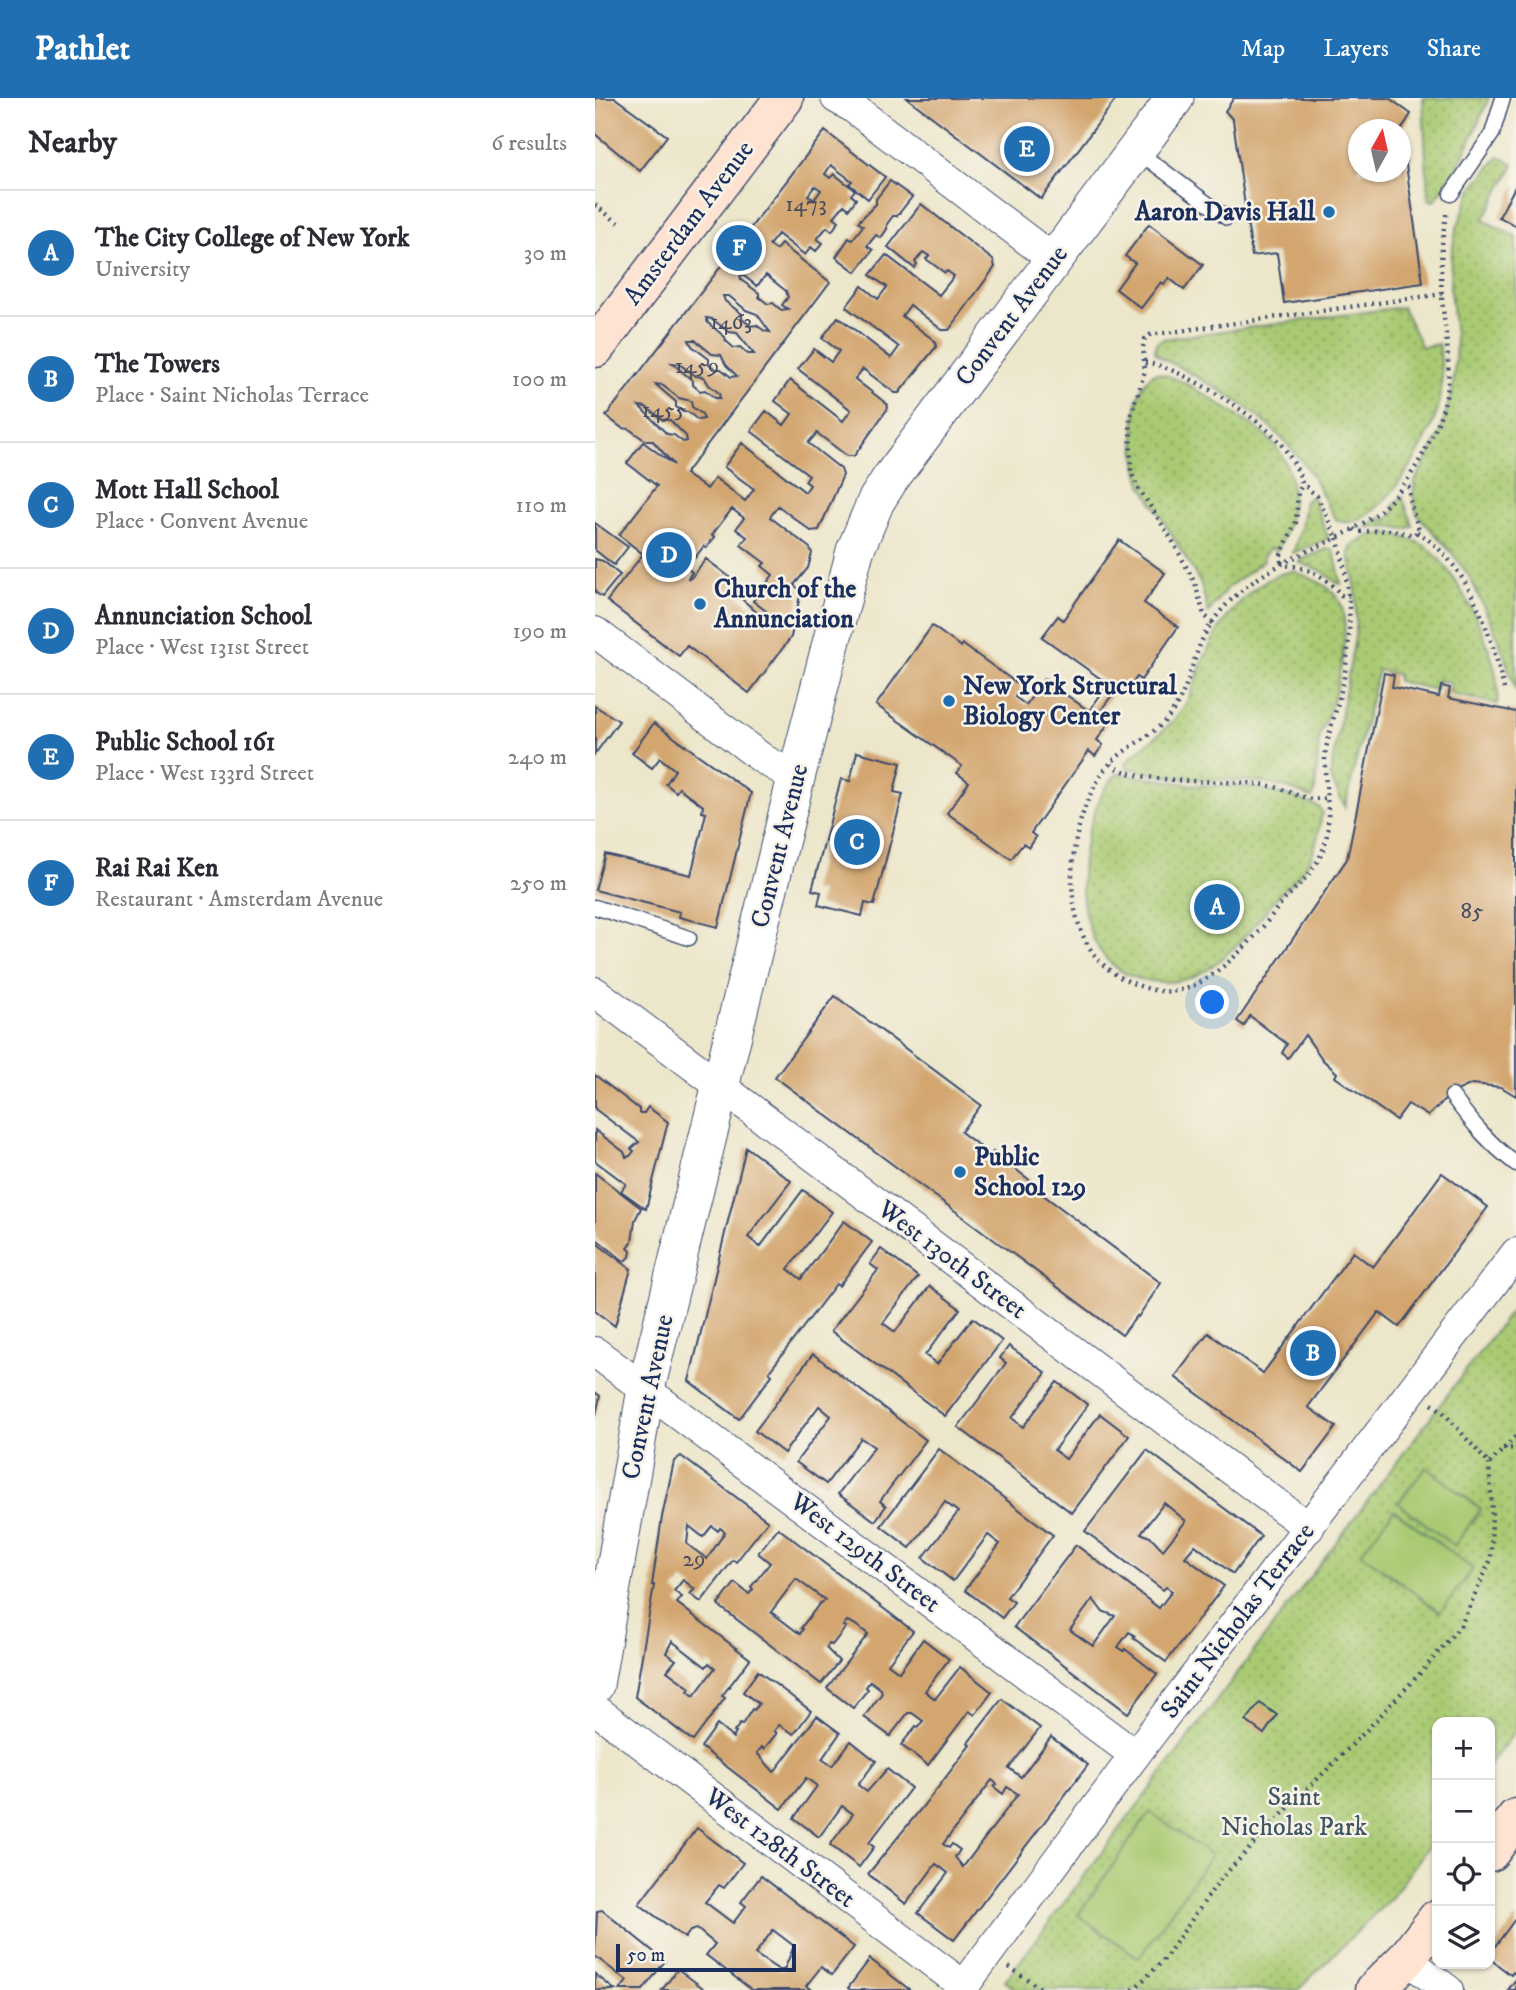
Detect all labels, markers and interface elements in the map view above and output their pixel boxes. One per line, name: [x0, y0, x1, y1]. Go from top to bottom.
text: Pathlet: [35, 29, 130, 70]
text: Map: [1241, 34, 1285, 64]
text: Layers: [1323, 34, 1389, 64]
text: Share: [1427, 34, 1481, 64]
north arrow: [1348, 119, 1411, 182]
pin: E: [1004, 123, 1050, 175]
text: Nearby: [28, 125, 117, 162]
text: 6 results: [491, 129, 567, 158]
street label: Amsterdam Avenue: [616, 134, 762, 312]
house number: 1473: [785, 190, 827, 219]
place label: Aaron Davis Hall: [1134, 196, 1316, 229]
marker: Aaron Davis Hall: [1321, 204, 1337, 220]
text: The City College of New York: [95, 222, 410, 255]
pin: F: [716, 222, 762, 274]
text: A: [44, 239, 58, 268]
text: 30 m: [524, 239, 567, 268]
street label: Convent Avenue: [948, 239, 1076, 393]
text: University: [95, 255, 190, 284]
house number: 1463: [710, 308, 752, 337]
text: The Towers: [95, 348, 220, 381]
house number: 1459: [675, 352, 719, 381]
text: B: [44, 365, 58, 394]
text: 100 m: [512, 365, 567, 394]
text: Place · Saint Nicholas Terrace: [95, 381, 369, 410]
house number: 1455: [642, 396, 686, 425]
text: Mott Hall School: [95, 474, 279, 507]
text: C: [43, 491, 59, 520]
text: 110 m: [516, 491, 567, 520]
text: Place · Convent Avenue: [95, 507, 308, 536]
pin: D: [646, 529, 692, 581]
place label: Church of the Annunciation: [713, 573, 857, 636]
marker: Church of the Annunciation: [692, 596, 708, 612]
text: Annunciation School: [95, 600, 312, 633]
text: D: [42, 617, 60, 646]
text: 190 m: [513, 617, 567, 646]
text: Place · West 131st Street: [95, 633, 309, 662]
place label: New York Structural Biology Center: [963, 670, 1178, 733]
marker: New York Structural Biology Center: [941, 693, 957, 709]
text: Public School 161: [95, 726, 275, 759]
text: E: [43, 743, 59, 772]
text: 240 m: [508, 743, 567, 772]
text: Place · West 133rd Street: [95, 759, 314, 788]
street label: Convent Avenue: [744, 761, 816, 931]
pin: C: [834, 816, 880, 868]
text: Rai Rai Ken: [95, 852, 219, 885]
text: F: [44, 869, 58, 898]
text: 250 m: [510, 869, 567, 898]
pin: A: [1194, 881, 1240, 933]
text: Restaurant · Amsterdam Avenue: [95, 885, 383, 914]
house number: 85: [1461, 897, 1483, 926]
your location: [1195, 985, 1229, 1019]
place label: Public School 129: [974, 1141, 1086, 1204]
marker: Public School 129: [952, 1164, 968, 1180]
street label: West 130th Street: [870, 1193, 1033, 1327]
street label: Convent Avenue: [614, 1311, 682, 1483]
pin: B: [1290, 1327, 1336, 1379]
street label: West 129th Street: [782, 1485, 947, 1620]
street label: Saint Nicholas Terrace: [1154, 1517, 1322, 1725]
house number: 29: [683, 1545, 705, 1574]
map controls: [1432, 1717, 1495, 1969]
button: +: [1432, 1717, 1495, 1780]
street label: West 128th Street: [697, 1780, 862, 1915]
button: −: [1432, 1780, 1495, 1843]
park label: Saint Nicholas Park: [1221, 1781, 1367, 1844]
button: locate: [1432, 1843, 1495, 1906]
button: layers: [1432, 1906, 1495, 1969]
scale bar: [616, 1941, 796, 1973]
text: 50 m: [627, 1944, 665, 1967]

